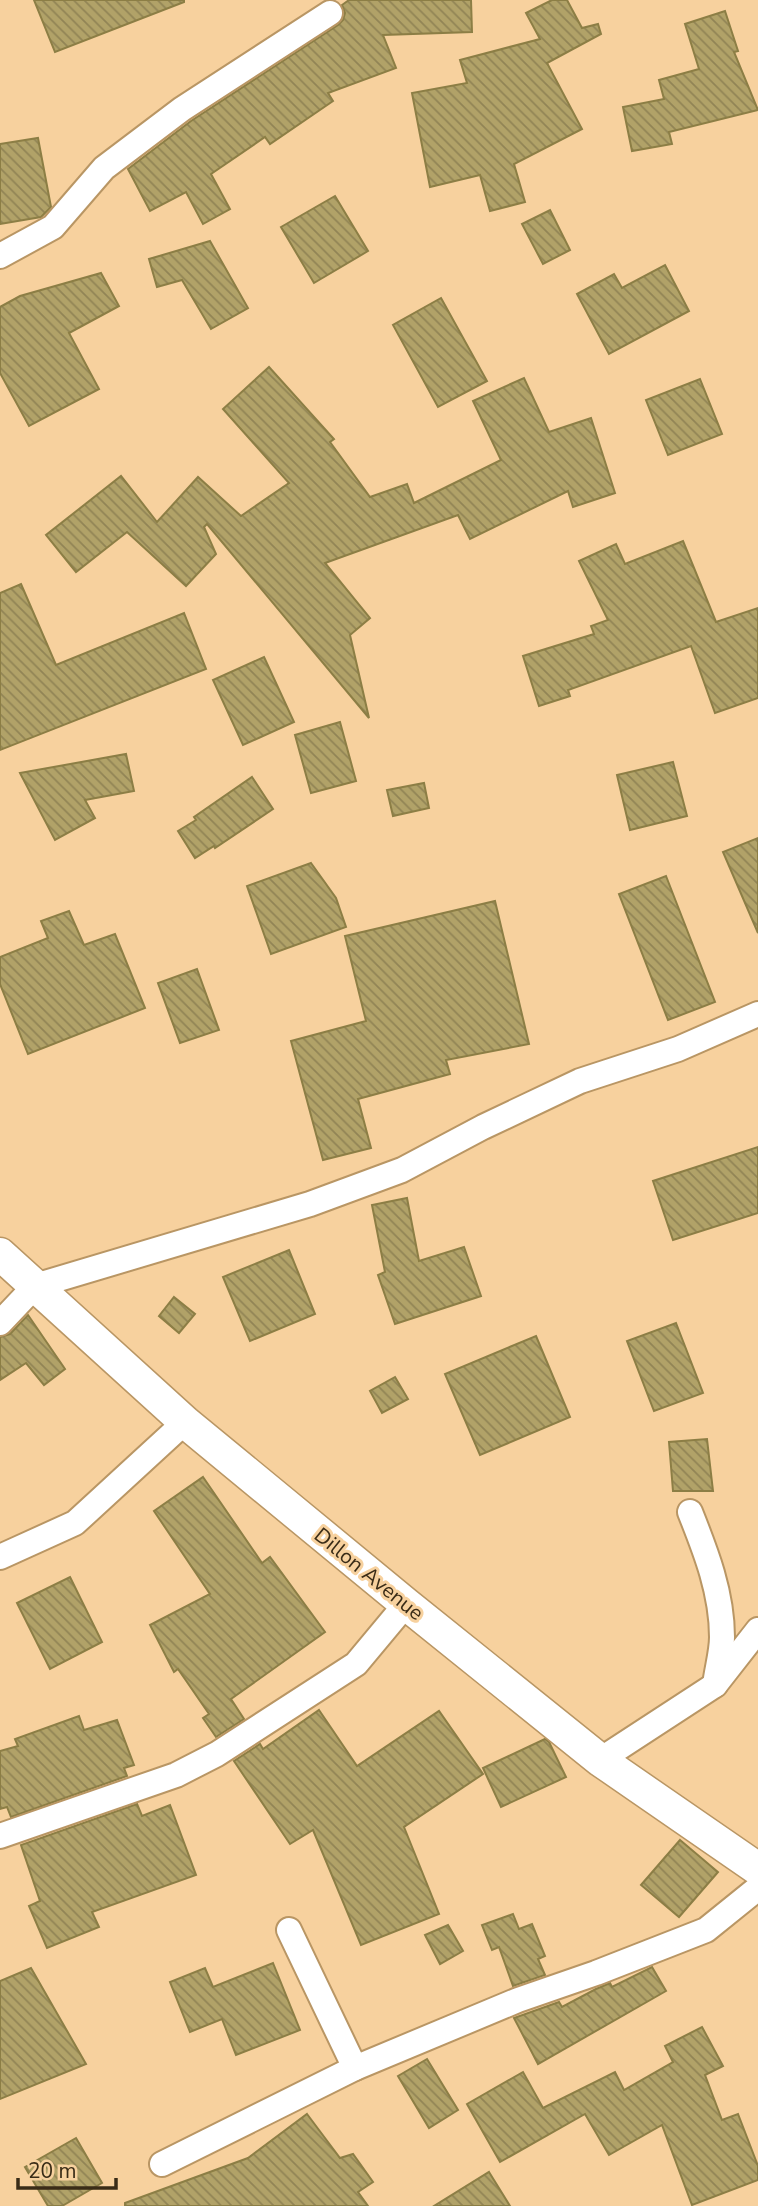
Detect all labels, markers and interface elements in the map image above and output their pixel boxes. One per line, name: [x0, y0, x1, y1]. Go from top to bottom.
street label: Dillon Avenue: [308, 1521, 430, 1627]
scale bar: [18, 2146, 116, 2190]
text: 20 m: [28, 2157, 77, 2185]

